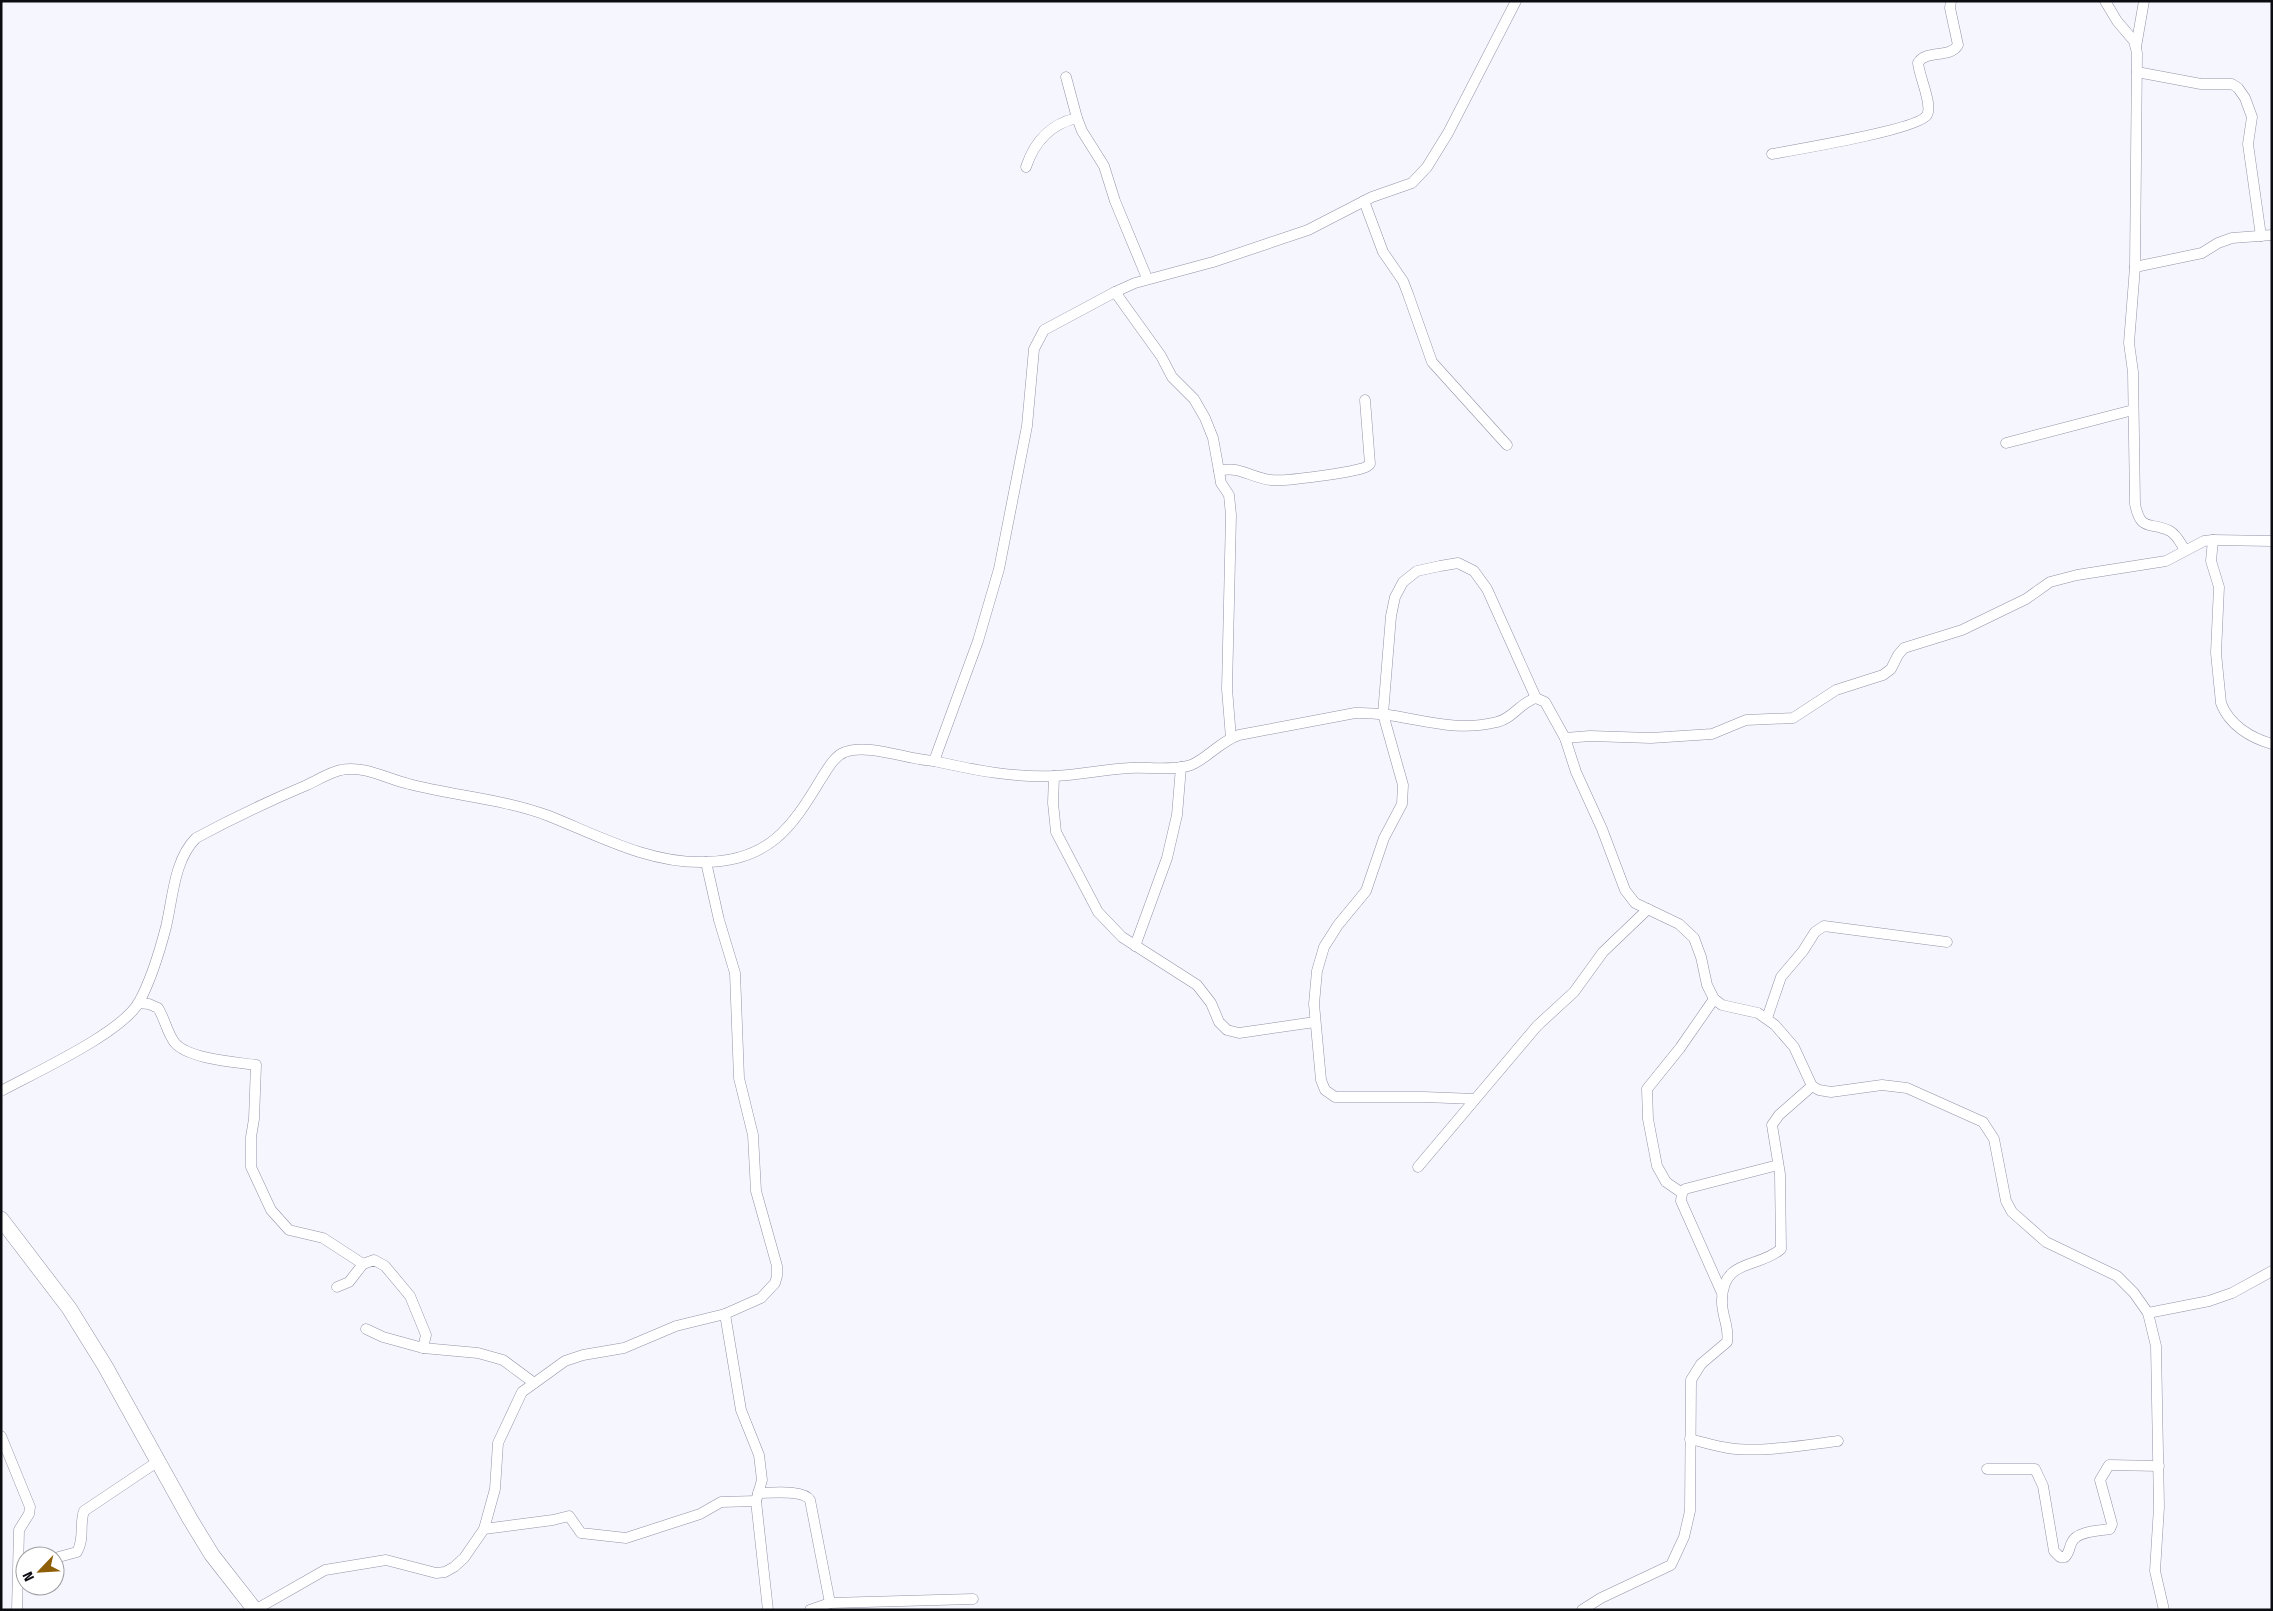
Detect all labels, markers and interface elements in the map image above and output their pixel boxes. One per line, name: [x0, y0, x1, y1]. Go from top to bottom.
north arrow: [15, 1546, 65, 1596]
text: N: [19, 1569, 38, 1584]

